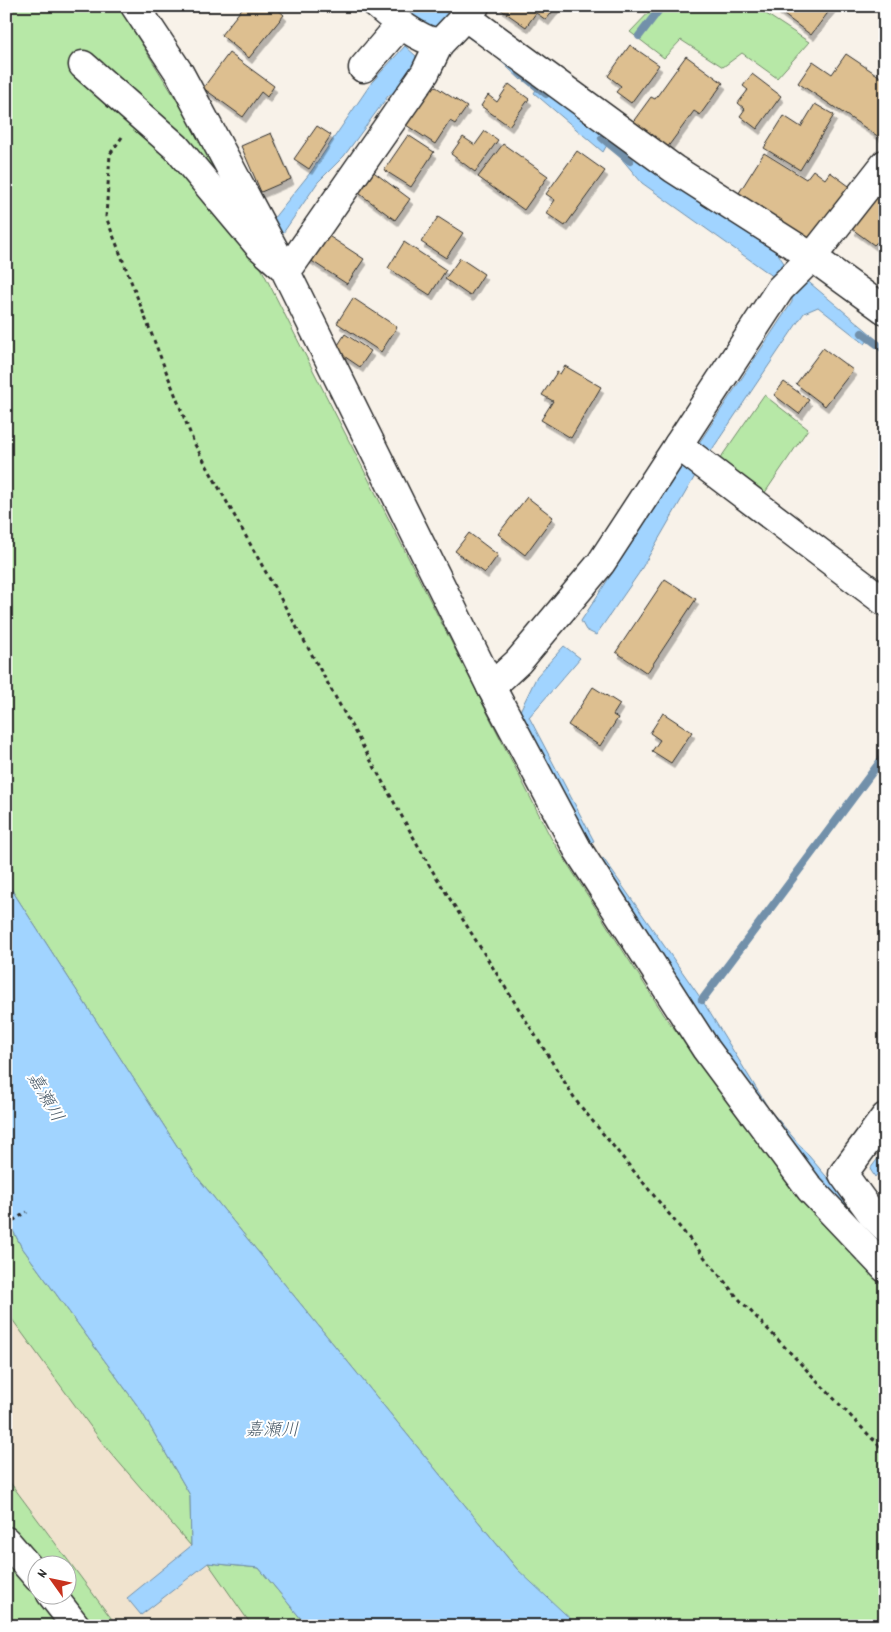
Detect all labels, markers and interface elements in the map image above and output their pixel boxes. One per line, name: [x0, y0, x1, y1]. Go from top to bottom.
water label: 嘉瀬川: [20, 1068, 68, 1128]
water label: 嘉瀬川: [245, 1419, 299, 1444]
north arrow: [28, 1554, 78, 1604]
text: N: [33, 1566, 53, 1582]

